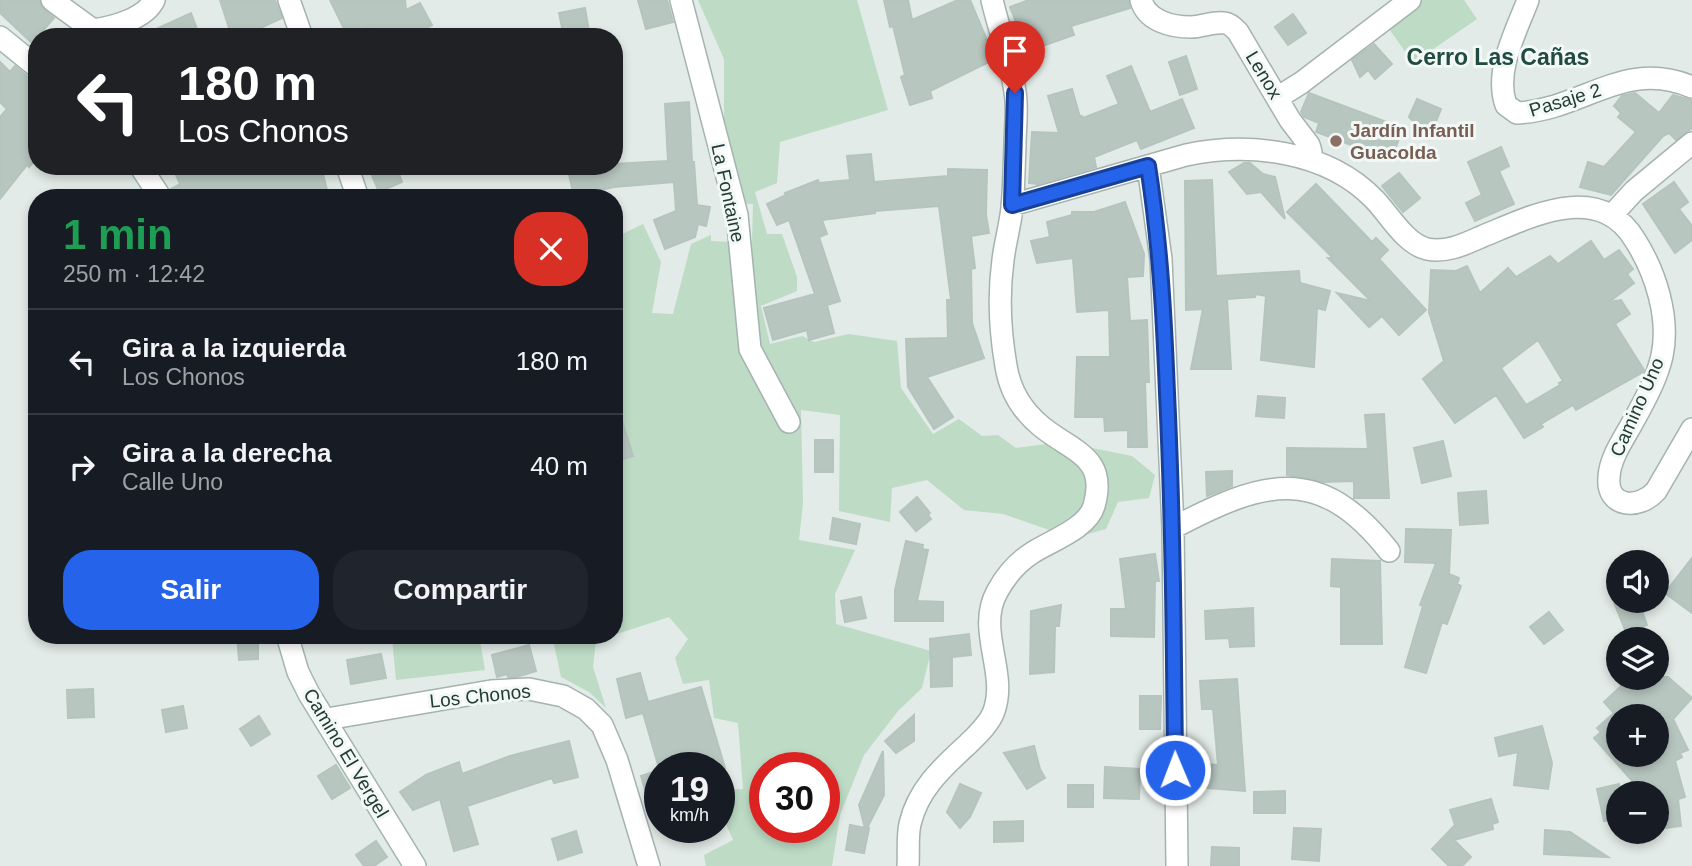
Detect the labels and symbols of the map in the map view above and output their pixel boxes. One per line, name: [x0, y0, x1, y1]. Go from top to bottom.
pin: [985, 21, 1045, 93]
district label: Cerro Las Cañas: [1407, 44, 1589, 70]
street label: Lenox: [1242, 47, 1287, 103]
street label: Pasaje 2: [1527, 79, 1603, 121]
place label: Jardín Infantil Guacolda: [1350, 120, 1475, 163]
marker: Jardín Infantil Guacolda: [1328, 133, 1344, 149]
street label: La Fontaine: [707, 142, 749, 244]
street label: Camino Uno: [1606, 354, 1668, 460]
street label: Los Chonos: [428, 680, 532, 712]
street label: Camino El Vergel: [299, 685, 393, 821]
position arrow: [1138, 733, 1212, 807]
speed limit sign: 30: [749, 752, 840, 843]

